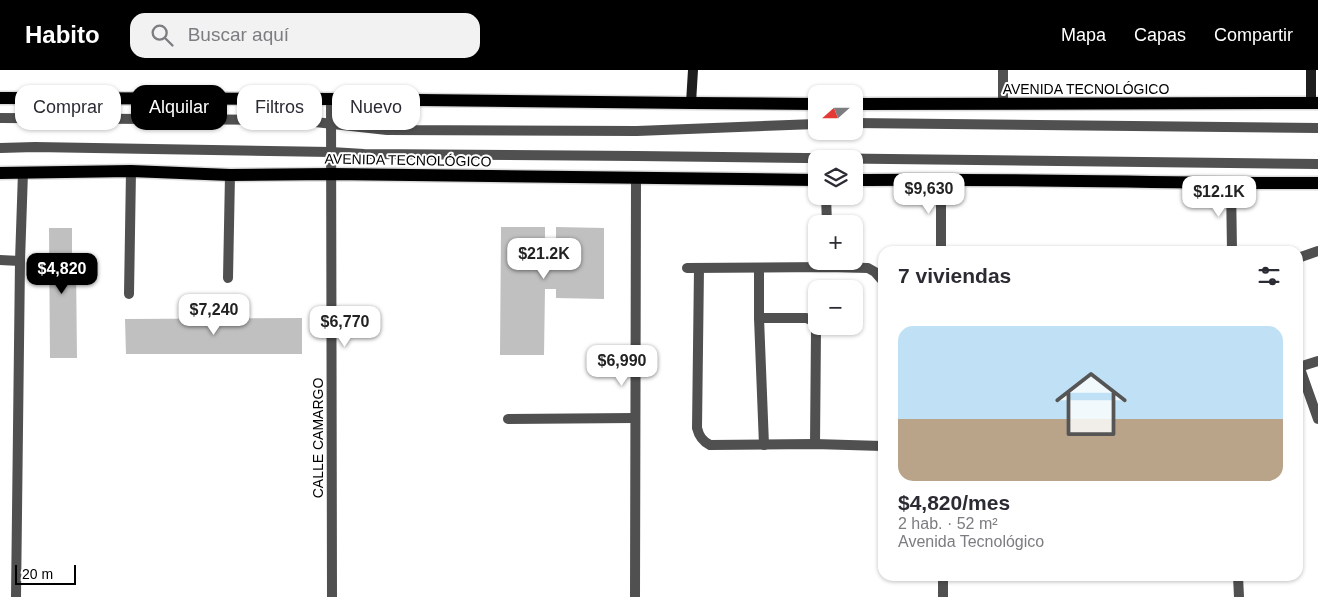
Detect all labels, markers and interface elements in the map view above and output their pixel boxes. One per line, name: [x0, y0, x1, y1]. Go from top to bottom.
search box: [130, 13, 480, 58]
text: Habito: [25, 21, 100, 48]
icon: search: [148, 21, 176, 49]
text: Buscar aquí: [188, 24, 289, 45]
text: Mapa: [1061, 25, 1106, 45]
text: Capas: [1134, 25, 1186, 45]
text: Compartir: [1214, 25, 1293, 45]
street label: AVENIDA TECNOLÓGICO: [1003, 81, 1169, 97]
chip: Comprar: [15, 85, 121, 130]
chip: Alquilar: [131, 85, 227, 130]
chip: Filtros: [237, 85, 322, 130]
chip: Nuevo: [332, 85, 420, 130]
north arrow: [808, 85, 862, 140]
map controls: [808, 85, 863, 335]
button: layers: [808, 150, 863, 205]
street label: AVENIDA TECNOLÓGICO: [324, 151, 492, 169]
pin: $9,630: [888, 172, 970, 215]
pin: $12.1K: [1178, 176, 1260, 218]
text: $9,630: [905, 180, 953, 197]
text: $12.1K: [1193, 183, 1245, 200]
button: +: [808, 215, 863, 270]
pin: $21.2K: [503, 238, 585, 280]
text: $21.2K: [518, 245, 570, 262]
pin: $4,820: [21, 252, 103, 295]
text: $4,820: [38, 260, 86, 277]
icon: filters: [1255, 262, 1283, 290]
text: 7 viviendas: [898, 264, 1011, 287]
button: −: [808, 280, 863, 335]
pin: $7,240: [173, 294, 255, 336]
text: $7,240: [190, 301, 238, 318]
pin: $6,770: [304, 306, 386, 348]
text: $6,770: [321, 313, 369, 330]
pin: $6,990: [581, 344, 663, 387]
text: $6,990: [598, 352, 646, 369]
icon: home: [1046, 359, 1136, 449]
street label: CALLE CAMARGO: [310, 378, 326, 498]
text: $4,820/mes: [898, 491, 1010, 514]
text: 2 hab. · 52 m²: [898, 515, 998, 532]
text: Avenida Tecnológico: [898, 533, 1044, 550]
scale bar: [15, 562, 76, 585]
text: 20 m: [22, 566, 53, 582]

